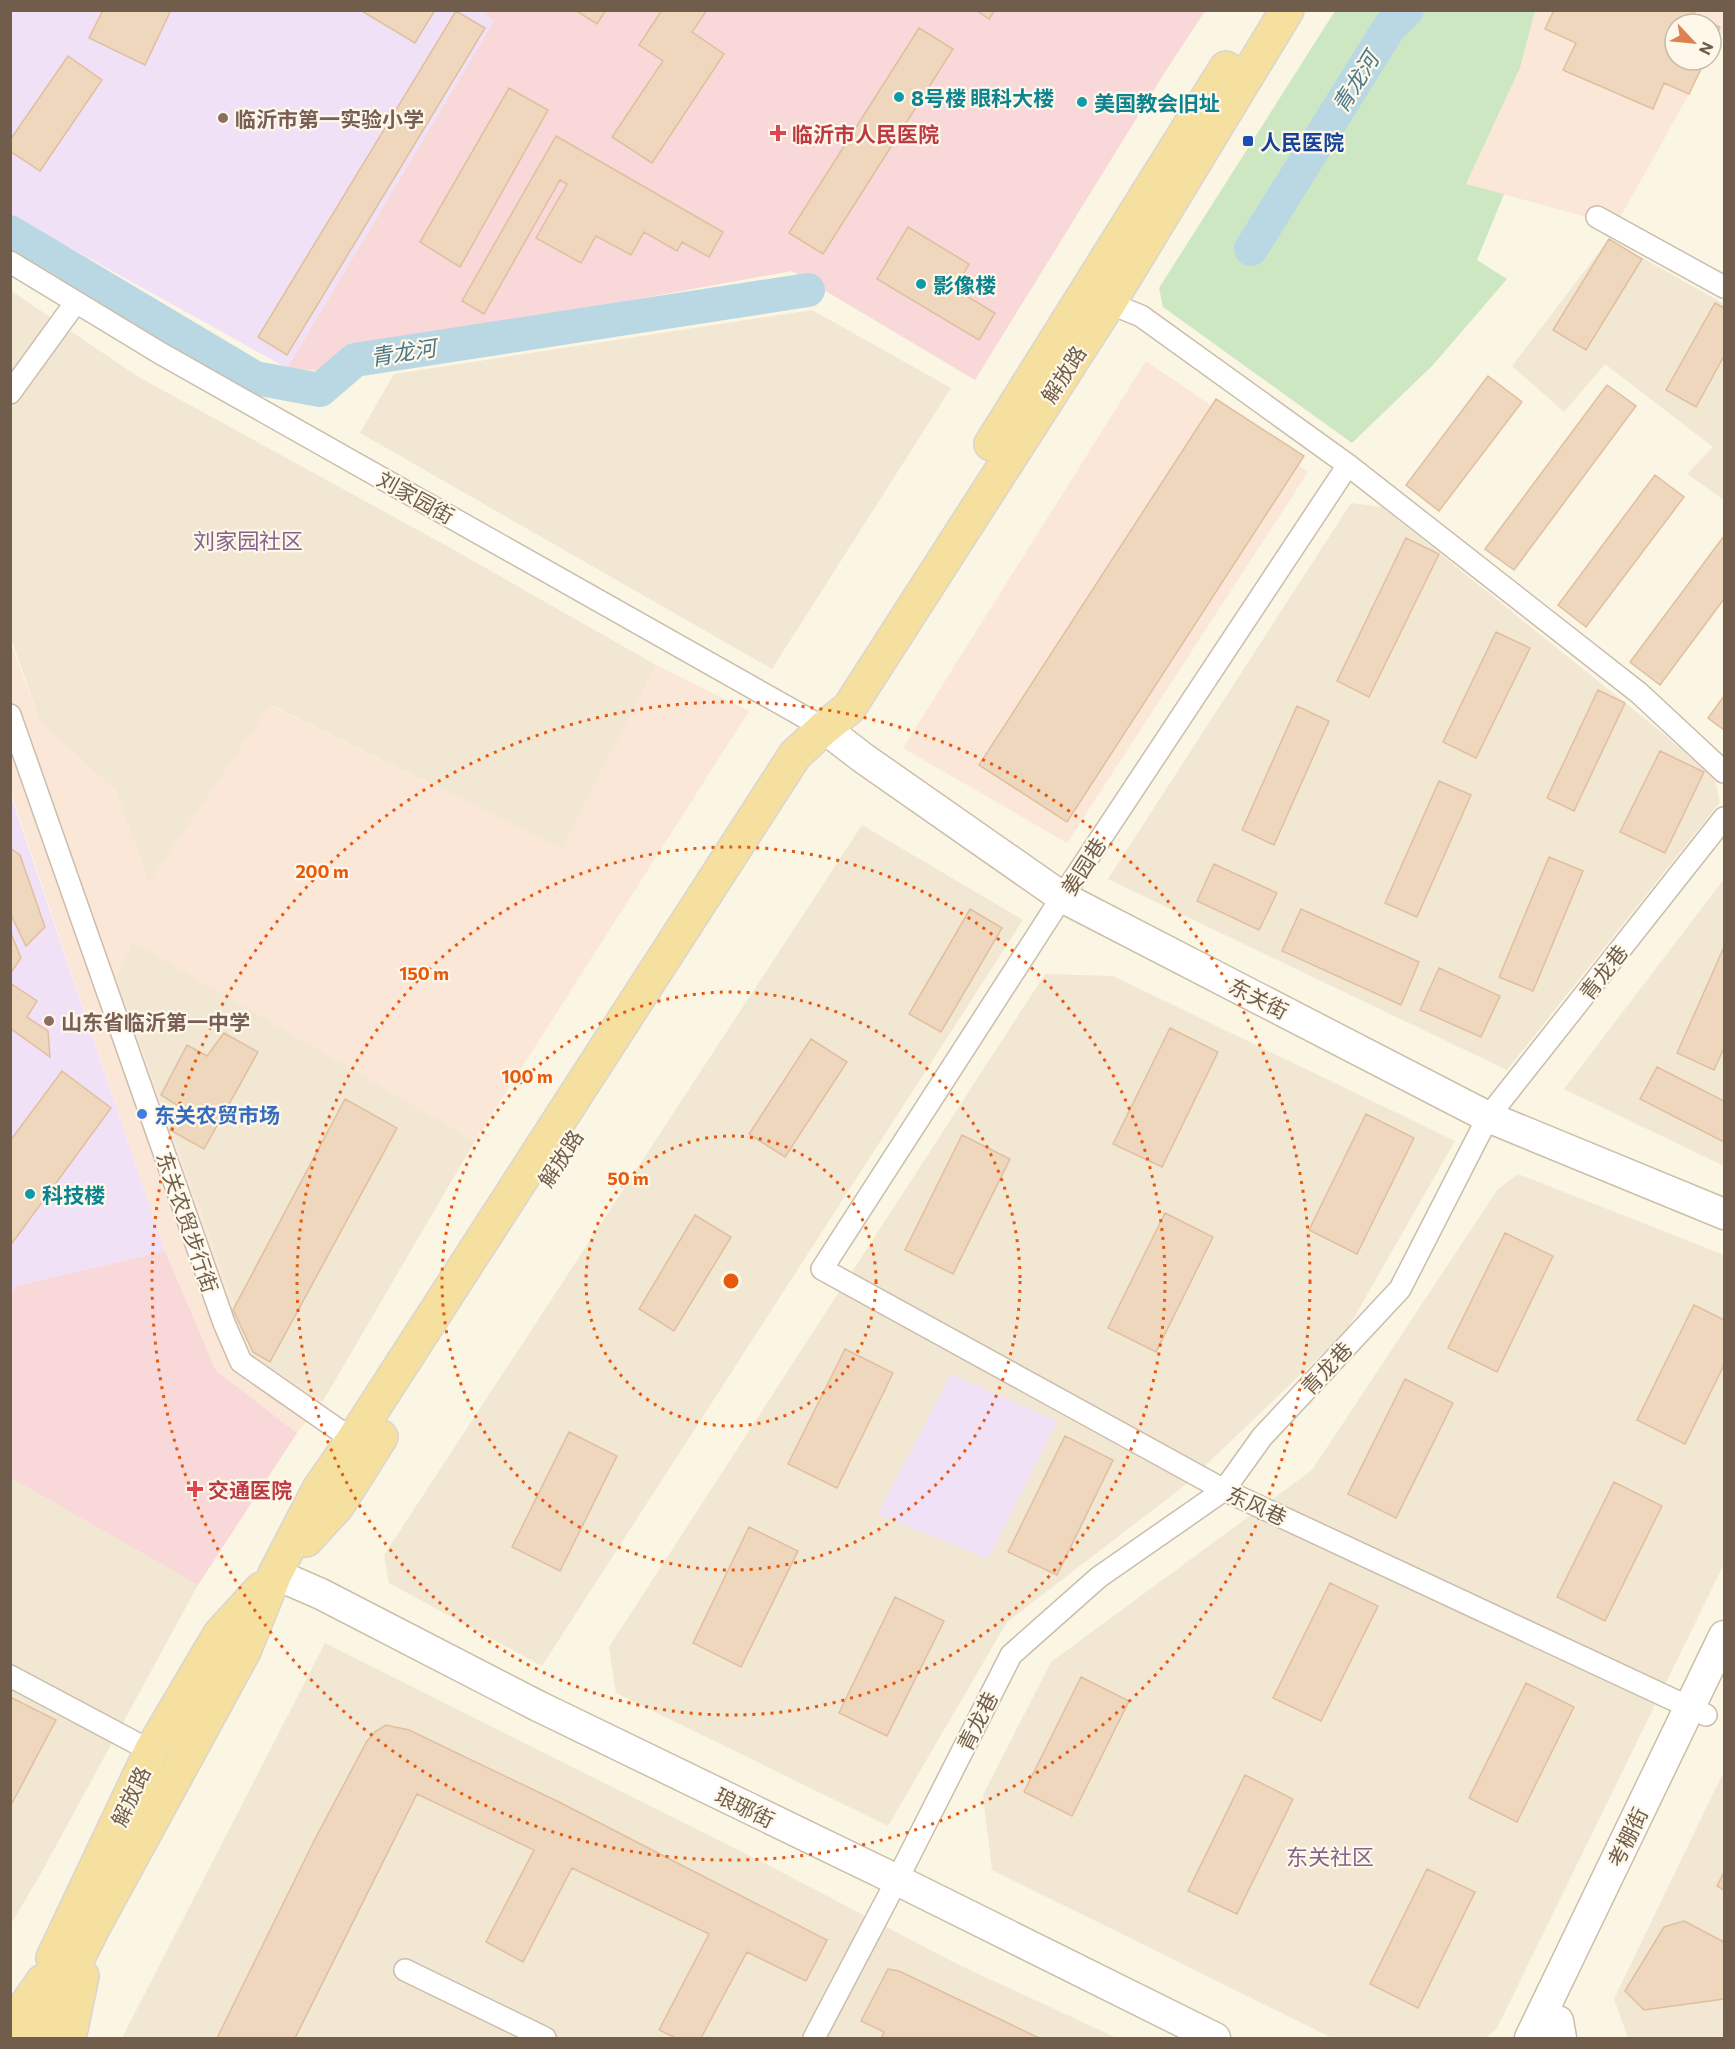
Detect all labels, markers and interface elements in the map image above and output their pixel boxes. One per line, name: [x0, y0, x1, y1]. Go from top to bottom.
north arrow: [1663, 12, 1723, 72]
text: N: [1696, 39, 1718, 58]
water label: 青龙河: [1326, 43, 1386, 117]
place label: 8号楼 眼科大楼: [911, 85, 1054, 110]
marker: 8号楼 眼科大楼: [892, 90, 906, 104]
place label: 美国教会旧址: [1094, 90, 1220, 115]
marker: 美国教会旧址: [1075, 95, 1089, 109]
place label: 临沂市第一实验小学: [235, 106, 424, 131]
marker: 临沂市第一实验小学: [216, 111, 230, 125]
place label: 临沂市人民医院: [792, 121, 939, 146]
marker: 临沂市人民医院: [769, 124, 787, 142]
place label: 人民医院: [1260, 129, 1344, 154]
marker: 人民医院: [1241, 134, 1255, 148]
place label: 影像楼: [933, 272, 996, 297]
marker: 影像楼: [914, 277, 928, 291]
water label: 青龙河: [368, 333, 442, 370]
street label: 解放路: [1035, 341, 1091, 407]
street label: 刘家园街: [373, 466, 459, 528]
district label: 刘家园社区: [193, 527, 303, 554]
street label: 姜园巷: [1055, 833, 1111, 899]
text: 200 m: [295, 860, 349, 882]
street label: 青龙巷: [1574, 939, 1632, 1005]
text: 150 m: [399, 962, 449, 984]
street label: 东关街: [1225, 973, 1293, 1023]
place label: 山东省临沂第一中学: [61, 1009, 250, 1034]
marker: 山东省临沂第一中学: [42, 1014, 56, 1028]
text: 100 m: [501, 1065, 553, 1087]
place label: 东关农贸市场: [154, 1102, 280, 1127]
marker: 东关农贸市场: [135, 1107, 149, 1121]
street label: 解放路: [532, 1125, 588, 1191]
street label: 东关农贸步行街: [152, 1148, 224, 1296]
text: 50 m: [607, 1167, 649, 1189]
place label: 科技楼: [42, 1182, 105, 1207]
marker: 科技楼: [23, 1187, 37, 1201]
centre of rings: [721, 1271, 741, 1291]
street label: 青龙巷: [1295, 1336, 1357, 1400]
place label: 交通医院: [208, 1477, 292, 1502]
marker: 交通医院: [186, 1480, 204, 1498]
street label: 东风巷: [1223, 1480, 1291, 1530]
street label: 青龙巷: [952, 1687, 1002, 1755]
street label: 解放路: [105, 1762, 155, 1830]
street label: 琅琊街: [711, 1782, 779, 1832]
street label: 考棚街: [1602, 1803, 1652, 1871]
district label: 东关社区: [1286, 1843, 1374, 1870]

